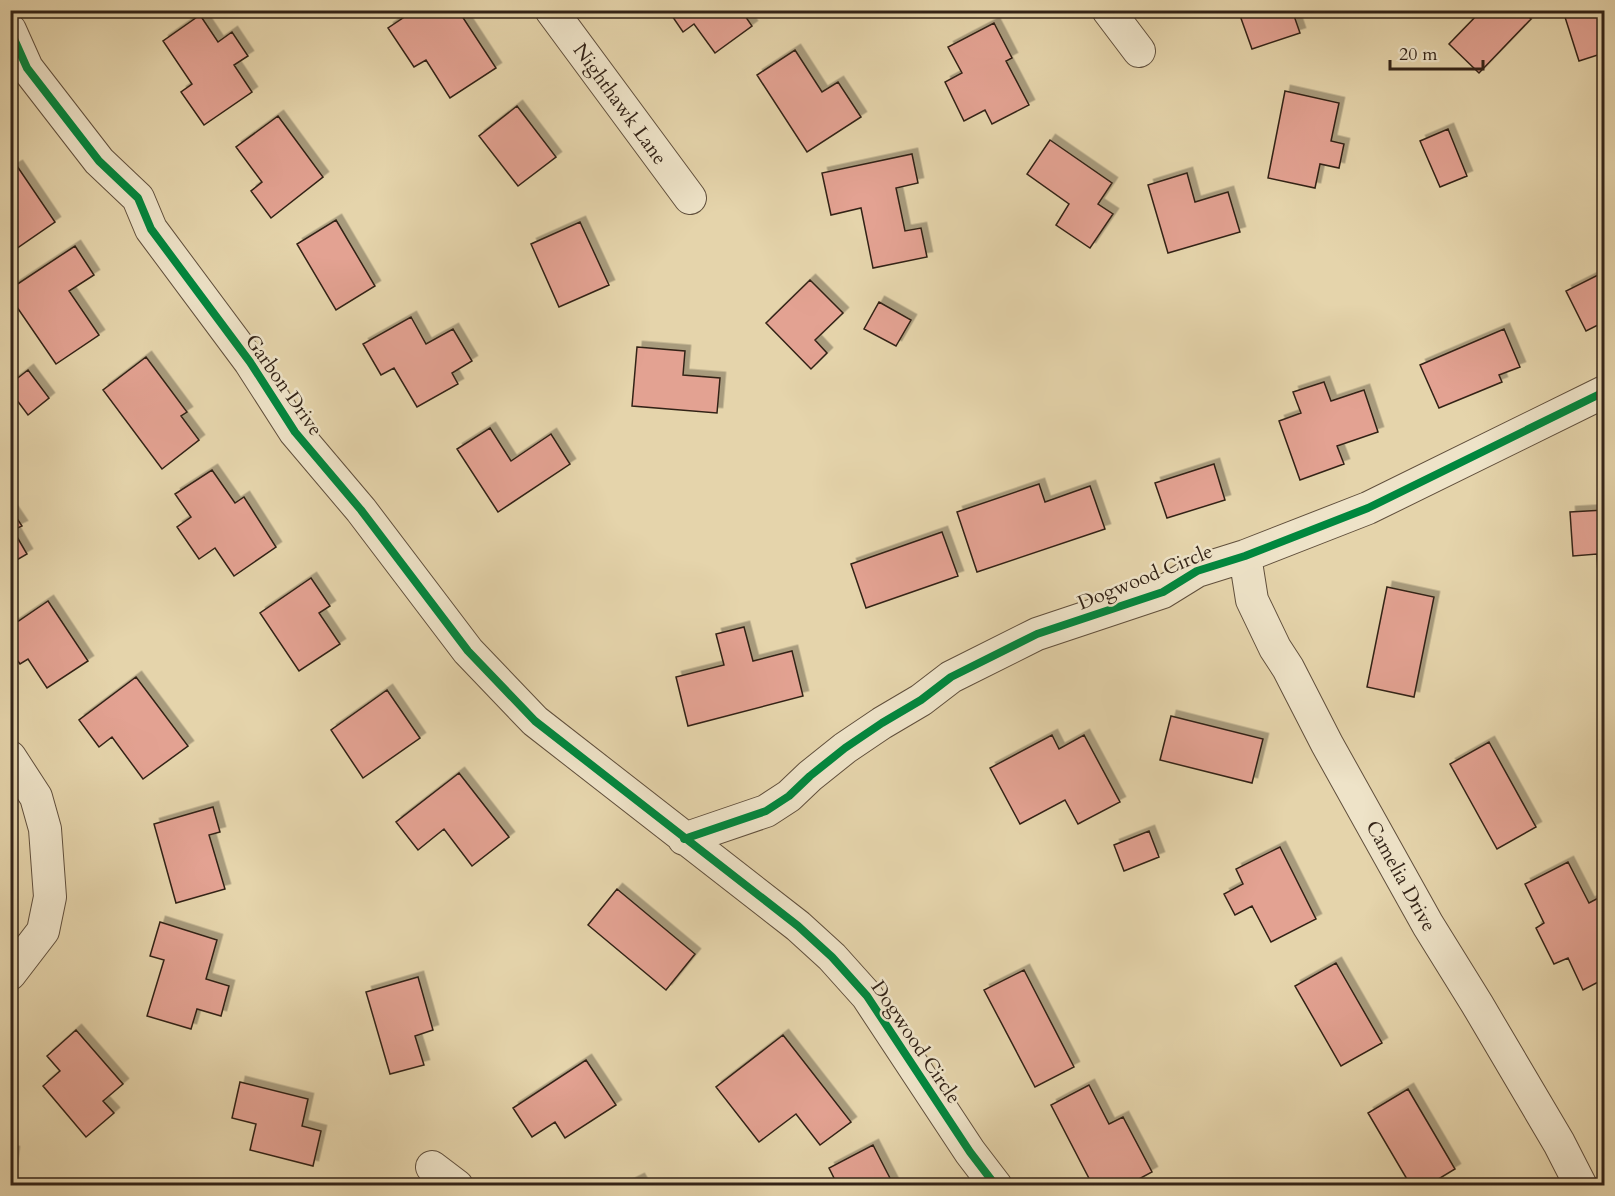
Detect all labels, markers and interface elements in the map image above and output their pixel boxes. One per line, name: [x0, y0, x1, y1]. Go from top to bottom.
scale bar: [1390, 33, 1483, 71]
street label: Nighthawk Lane: [567, 38, 673, 170]
text: 20 m: [1399, 42, 1438, 67]
street label: Garbon Drive: [239, 329, 329, 441]
street label: Dogwood Circle: [1073, 538, 1217, 616]
street label: Camelia Drive: [1359, 816, 1443, 936]
street label: Dogwood Circle: [865, 975, 967, 1109]

